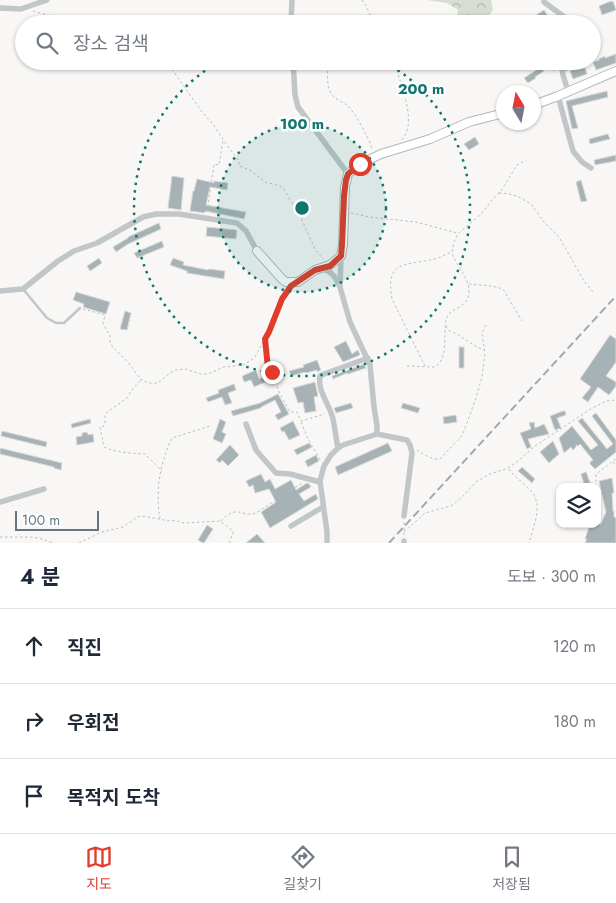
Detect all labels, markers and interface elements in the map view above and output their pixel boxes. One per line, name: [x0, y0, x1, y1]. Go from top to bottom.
search box: [15, 15, 601, 70]
icon: search: [33, 29, 61, 57]
text: 장소 검색: [73, 30, 149, 57]
text: 200 m: [398, 78, 444, 100]
north arrow: [496, 85, 541, 130]
text: 100 m: [280, 113, 324, 135]
route start: [349, 153, 372, 176]
centre of rings: [293, 199, 311, 217]
route end: [261, 361, 284, 384]
map controls: [556, 483, 601, 528]
button: layers: [556, 483, 601, 528]
scale bar: [15, 508, 99, 531]
text: 100 m: [22, 510, 60, 530]
text: 4 분: [20, 562, 60, 592]
text: 도보 · 300 m: [507, 565, 596, 588]
icon: ahead: [20, 632, 48, 660]
text: 직진: [67, 634, 102, 661]
text: 120 m: [553, 635, 596, 658]
icon: right: [20, 707, 48, 735]
text: 우회전: [67, 709, 119, 736]
text: 180 m: [553, 710, 596, 733]
icon: arrive: [20, 782, 48, 810]
text: 목적지 도착: [67, 784, 160, 811]
tab: 지도: [85, 843, 113, 894]
tab: 길찾기: [283, 843, 322, 894]
tab: 저장됨: [492, 843, 531, 894]

